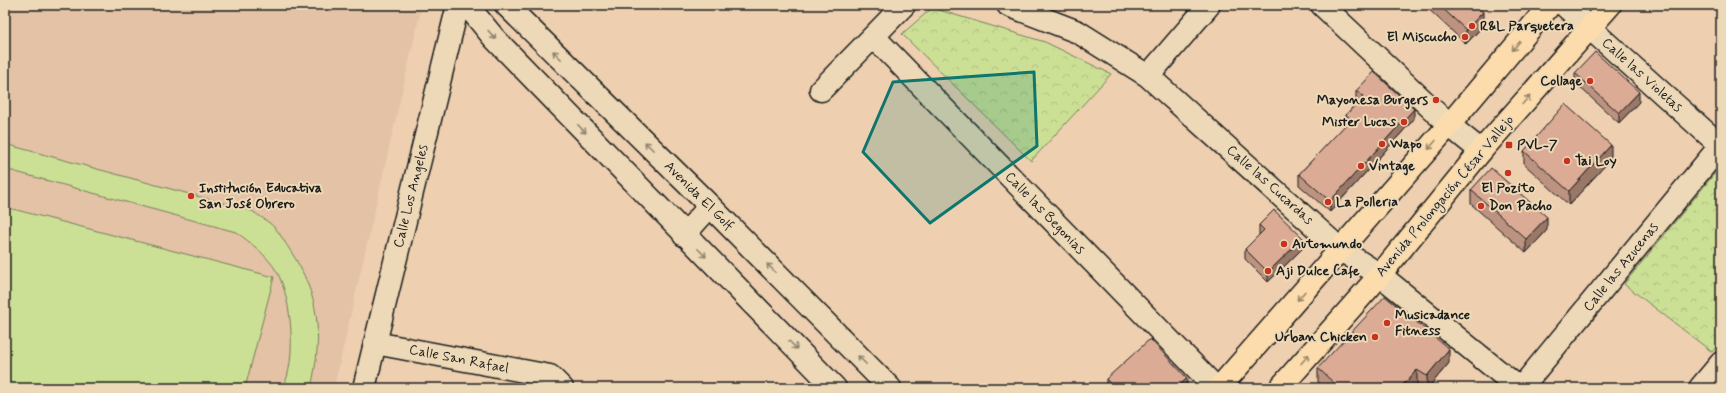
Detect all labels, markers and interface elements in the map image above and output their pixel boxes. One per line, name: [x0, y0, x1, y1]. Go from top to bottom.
place label: R&L Parquetera: [1480, 17, 1574, 35]
marker: R&L Parquetera: [1467, 21, 1477, 31]
place label: El Miscucho: [1387, 28, 1457, 46]
one-way arrow: [487, 30, 496, 41]
marker: El Miscucho: [1460, 32, 1470, 42]
street label: Calle las Violetas: [1598, 34, 1687, 116]
one-way arrow: [1511, 40, 1520, 51]
one-way arrow: [552, 50, 562, 60]
place label: Collage: [1540, 72, 1582, 91]
marker: Collage: [1585, 76, 1595, 86]
place label: Mayonesa Burgers: [1317, 91, 1428, 110]
marker: Mayonesa Burgers: [1431, 95, 1441, 105]
one-way arrow: [1521, 95, 1531, 105]
street label: Avenida Prolongación César Vallejo: [1372, 111, 1519, 281]
place label: Mister Lucas: [1322, 113, 1397, 131]
marker: Mister Lucas: [1399, 117, 1409, 127]
one-way arrow: [577, 124, 587, 134]
place label: Wapo: [1389, 135, 1422, 153]
place label: PVL-7: [1517, 136, 1558, 154]
marker: Wapo: [1377, 139, 1387, 149]
one-way arrow: [1427, 139, 1436, 150]
marker: PVL-7: [1504, 140, 1514, 150]
one-way arrow: [644, 141, 654, 151]
street label: Calle las Cucardas: [1223, 141, 1317, 229]
street label: Calle Los Angeles: [389, 142, 433, 250]
place label: Tai Loy: [1575, 152, 1617, 170]
marker: Tai Loy: [1562, 156, 1572, 166]
street label: Avenida El Golf: [660, 157, 738, 235]
place label: Vintage: [1369, 157, 1415, 176]
marker: Vintage: [1356, 161, 1366, 171]
street label: Calle las Begonias: [1001, 168, 1089, 258]
marker: El Pozito: [1503, 168, 1513, 178]
place label: Institución Educativa San José Obrero: [199, 179, 322, 213]
place label: El Pozito: [1481, 179, 1535, 197]
marker: Institución Educativa San José Obrero: [186, 191, 196, 201]
place label: La Polleria: [1336, 193, 1398, 211]
marker: La Polleria: [1323, 197, 1333, 207]
place label: Don Pacho: [1489, 197, 1552, 215]
marker: Don Pacho: [1476, 201, 1486, 211]
street label: Calle las Azucenas: [1579, 218, 1663, 315]
place label: Automundo: [1292, 235, 1362, 253]
marker: Automundo: [1279, 239, 1289, 249]
one-way arrow: [697, 248, 706, 258]
place label: Aji Dulce Cafe: [1276, 262, 1360, 280]
one-way arrow: [766, 263, 776, 273]
marker: Aji Dulce Cafe: [1263, 266, 1273, 276]
one-way arrow: [1296, 290, 1305, 301]
place label: Musicadance Fitness: [1395, 306, 1470, 340]
marker: Musicadance Fitness: [1382, 318, 1392, 328]
place label: Urban Chicken: [1275, 328, 1367, 346]
marker: Urban Chicken: [1370, 332, 1380, 342]
street label: Calle San Rafael: [408, 340, 510, 378]
one-way arrow: [788, 340, 798, 350]
one-way arrow: [1301, 354, 1310, 364]
one-way arrow: [857, 355, 867, 365]

